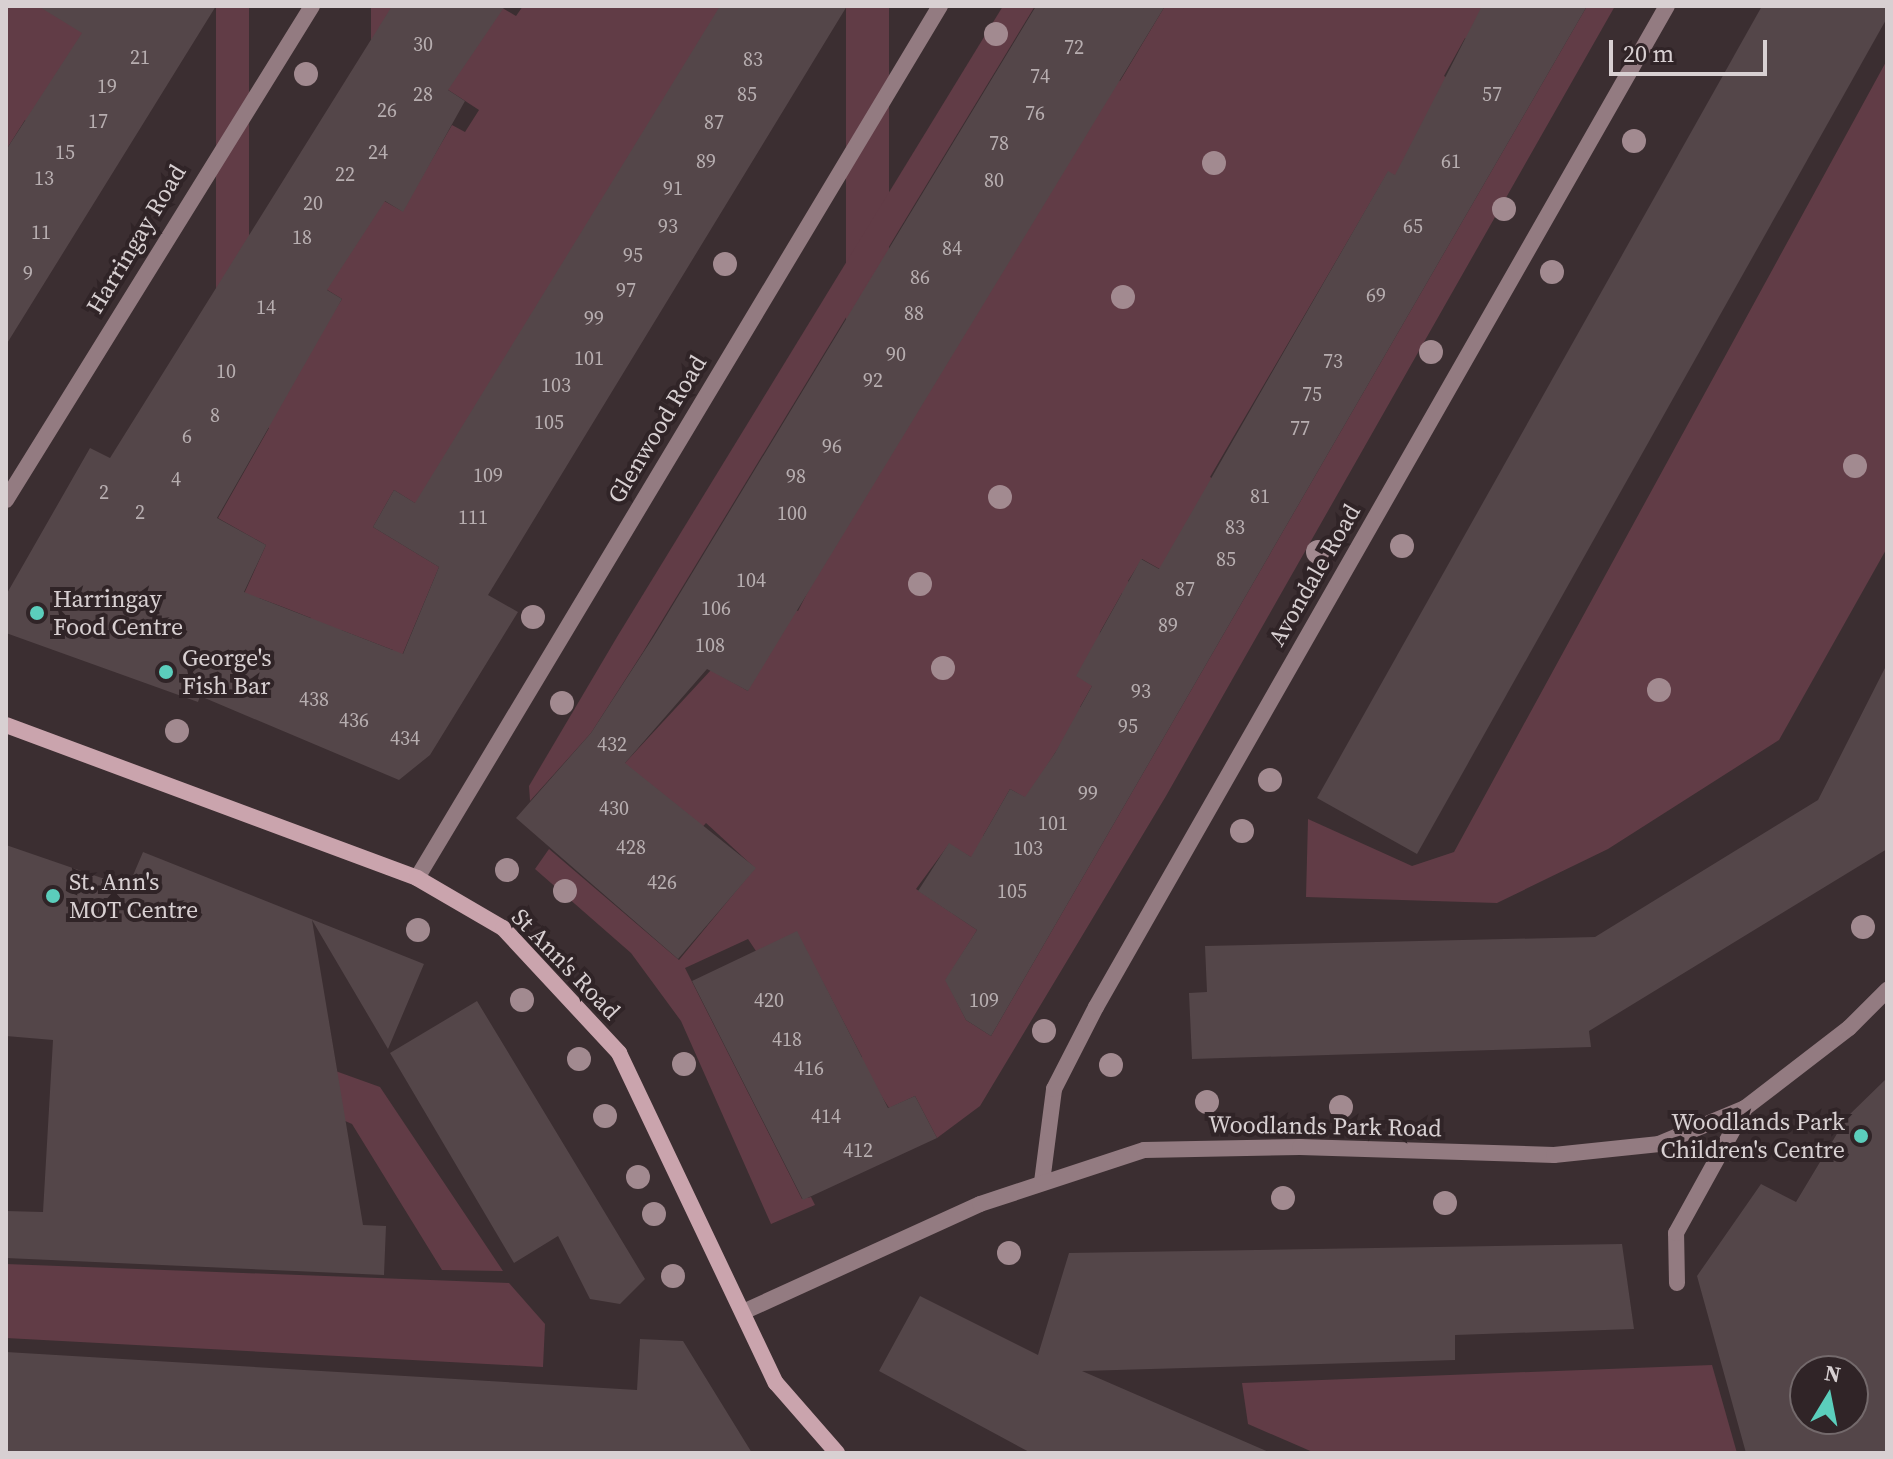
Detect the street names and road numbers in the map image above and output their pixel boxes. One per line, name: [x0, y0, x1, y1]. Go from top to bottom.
street label: Harringay Road: [80, 159, 192, 319]
street label: Glenwood Road: [602, 350, 712, 508]
street label: Avondale Road: [1262, 499, 1366, 651]
street label: St Ann's Road: [506, 902, 626, 1026]
street label: Woodlands Park Road: [1208, 1110, 1442, 1142]

